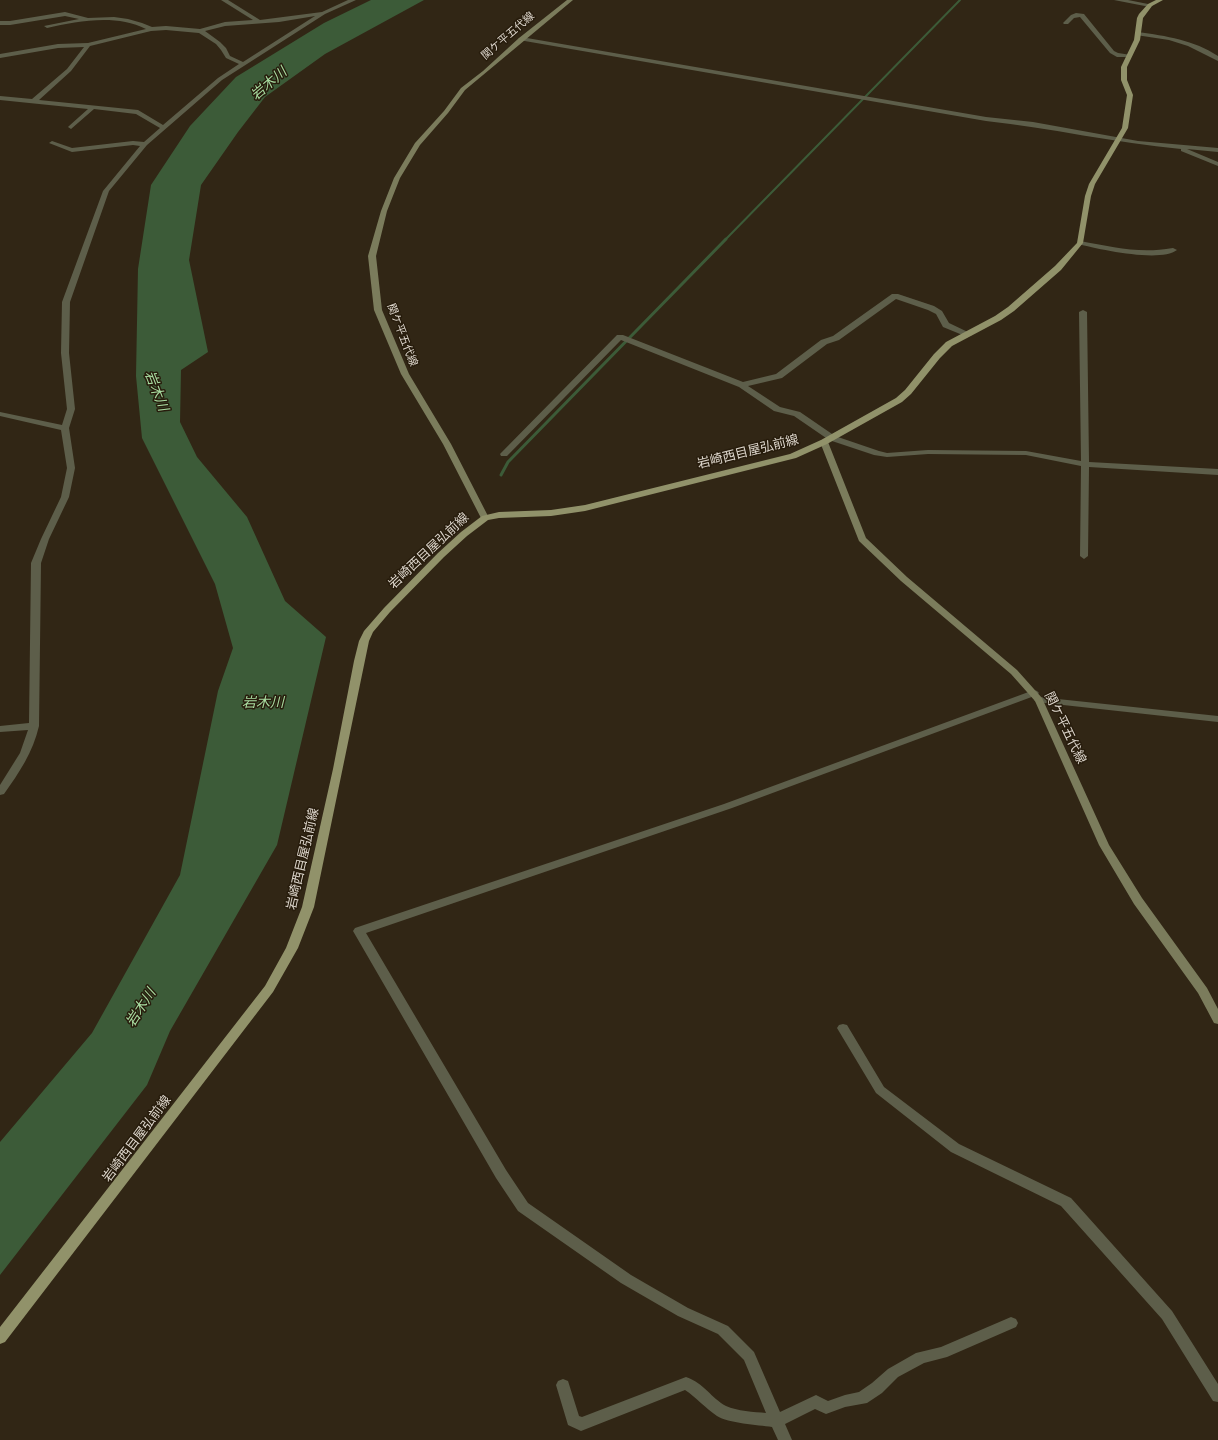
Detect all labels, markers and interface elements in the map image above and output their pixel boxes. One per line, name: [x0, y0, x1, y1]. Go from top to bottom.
street label: 関ケ平五代線: [479, 9, 537, 63]
water label: 岩木川: [248, 64, 290, 104]
street label: 関ケ平五代線: [384, 302, 420, 368]
water label: 岩木川: [141, 368, 171, 414]
street label: 岩崎西目屋弘前線: [696, 432, 800, 472]
street label: 岩崎西目屋弘前線: [386, 510, 472, 592]
street label: 関ケ平五代線: [1041, 690, 1089, 766]
water label: 岩木川: [242, 695, 284, 711]
street label: 岩崎西目屋弘前線: [284, 807, 322, 911]
water label: 岩木川: [123, 986, 159, 1030]
street label: 岩崎西目屋弘前線: [99, 1093, 175, 1185]

